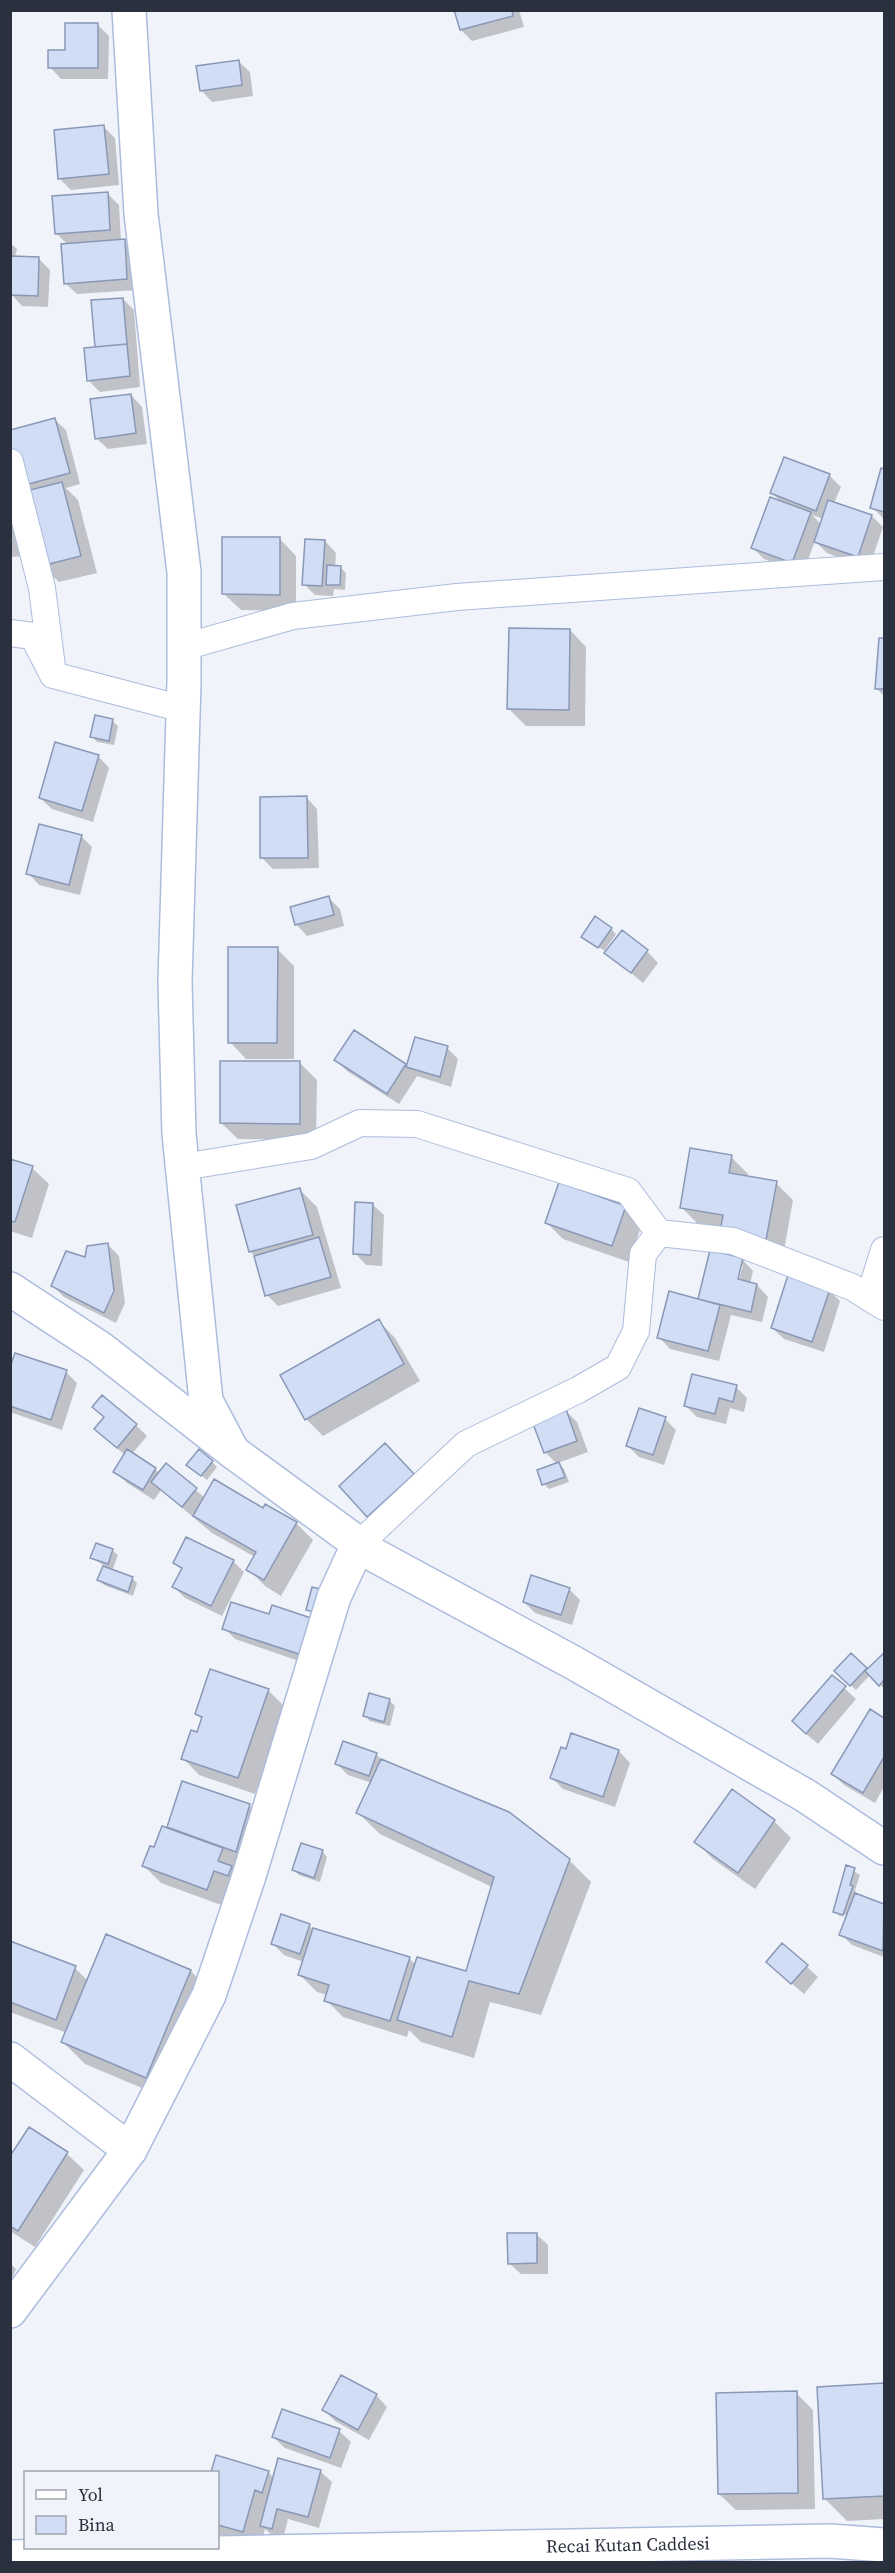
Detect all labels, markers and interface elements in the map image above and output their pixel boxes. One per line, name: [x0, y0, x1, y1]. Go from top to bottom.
legend: [24, 2471, 219, 2549]
text: Yol: [78, 2482, 103, 2507]
text: Bina: [78, 2512, 116, 2537]
street label: Recai Kutan Caddesi: [546, 2530, 710, 2559]

